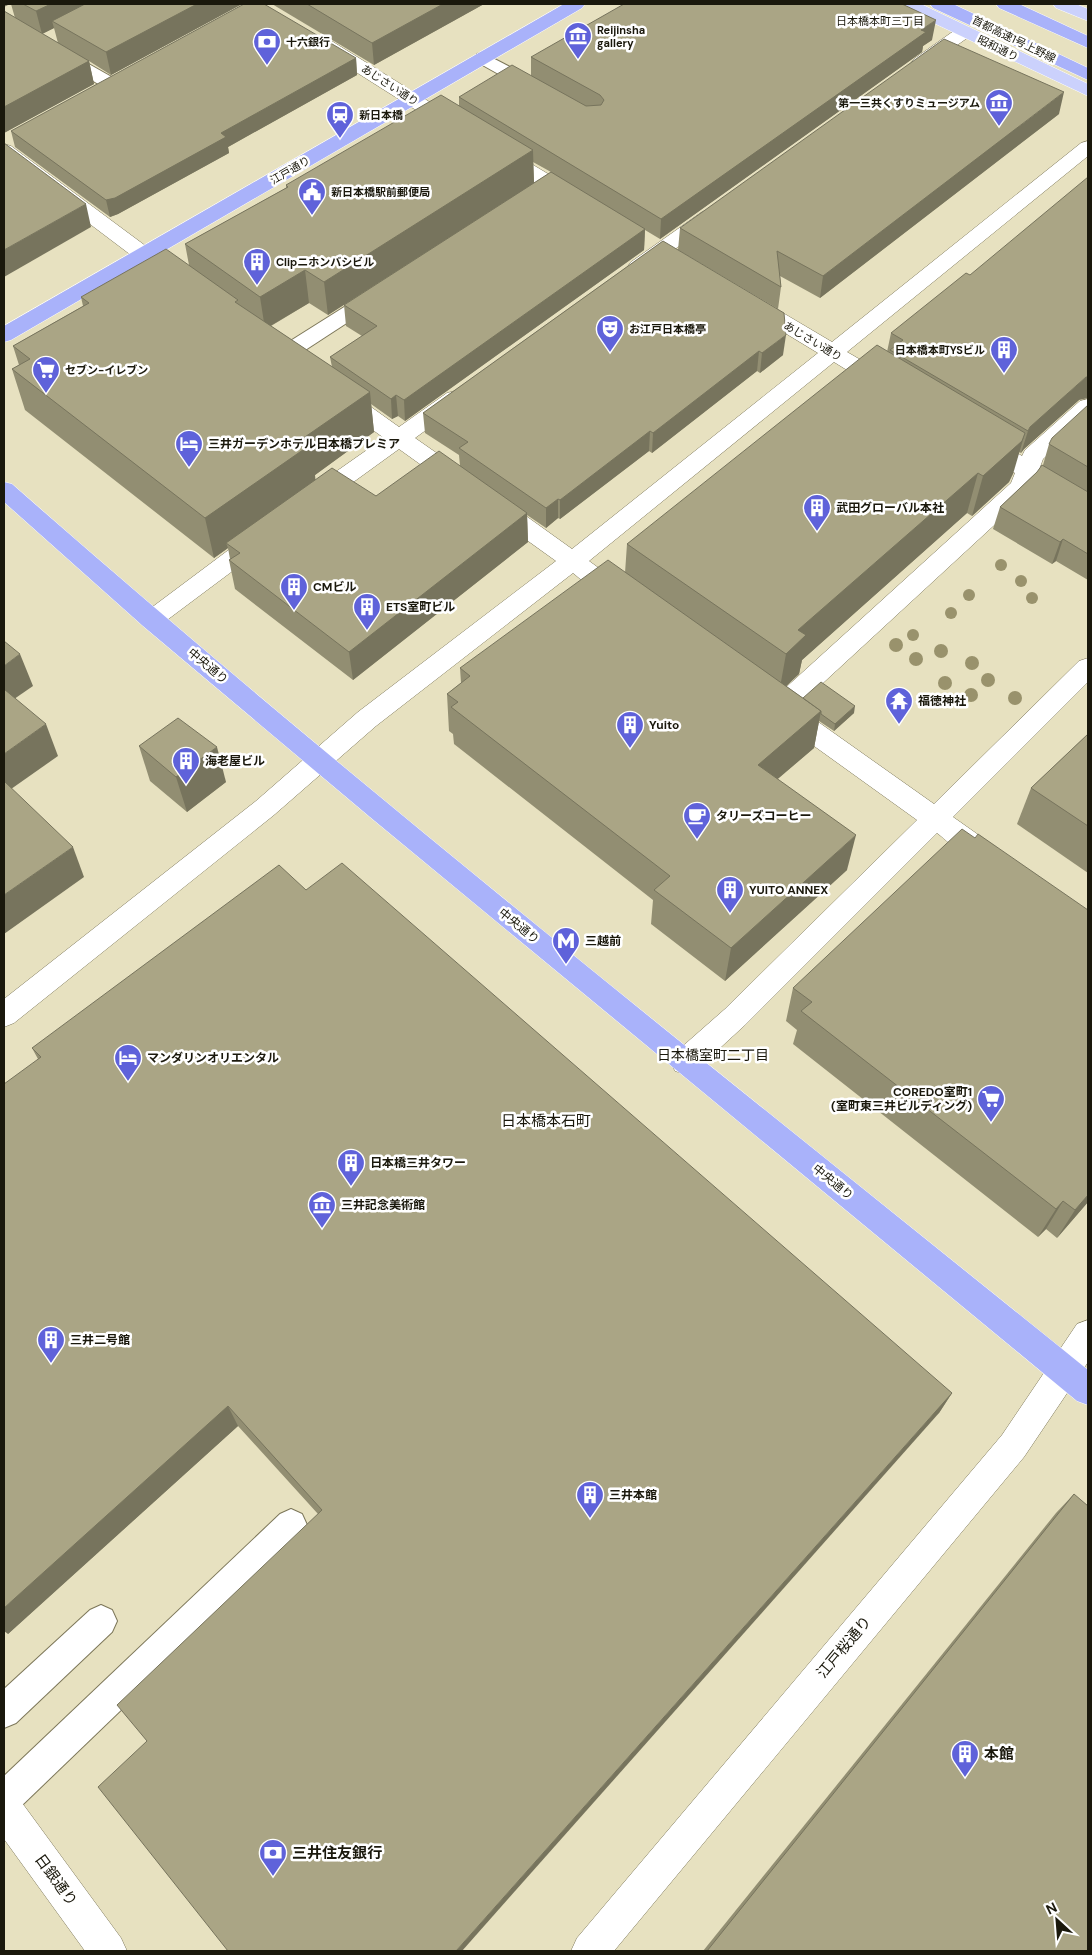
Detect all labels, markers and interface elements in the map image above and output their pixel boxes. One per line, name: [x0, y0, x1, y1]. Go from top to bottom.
street label: 首都高速1号上野線: [970, 13, 1058, 65]
district label: 日本橋本町三丁目: [836, 14, 924, 28]
museum icon: Reijinsha gallery: [563, 21, 593, 60]
place label: Reijinsha gallery: [597, 23, 645, 50]
bank icon: 十六銀行: [252, 27, 282, 66]
street label: 昭和通り: [975, 32, 1021, 64]
place label: 十六銀行: [286, 35, 330, 49]
street label: あじさい通り: [359, 61, 421, 109]
museum icon: 第一三共くすりミュージアム: [984, 88, 1014, 127]
place label: 第一三共くすりミュージアム: [838, 96, 980, 110]
station icon: 新日本橋: [325, 100, 355, 139]
place label: 新日本橋: [359, 108, 403, 122]
street label: 江戸通り: [267, 153, 313, 187]
public building icon: 新日本橋駅前郵便局: [297, 177, 327, 216]
place label: 新日本橋駅前郵便局: [331, 185, 430, 199]
building icon: Clipニホンバシビル: [242, 247, 272, 286]
place label: Clipニホンバシビル: [276, 255, 374, 269]
theatre icon: お江戸日本橋亭: [595, 314, 625, 353]
street label: あじさい通り: [781, 318, 845, 364]
place label: お江戸日本橋亭: [629, 322, 706, 336]
building icon: 日本橋本町YSビル: [989, 335, 1019, 374]
place label: 日本橋本町YSビル: [895, 343, 985, 357]
supermarket icon: セブン-イレブン: [31, 355, 61, 394]
place label: セブン-イレブン: [65, 363, 148, 377]
hotel icon: 三井ガーデンホテル日本橋プレミア: [174, 429, 204, 468]
place label: 三井ガーデンホテル日本橋プレミア: [208, 436, 400, 452]
building icon: 武田グローバル本社: [802, 493, 832, 532]
place label: 武田グローバル本社: [836, 500, 944, 516]
building icon: CMビル: [279, 572, 309, 611]
place label: CMビル: [313, 579, 357, 595]
building icon: ETS室町ビル: [352, 592, 382, 631]
place label: ETS室町ビル: [386, 599, 455, 615]
street label: 中央通り: [184, 644, 232, 688]
temple icon: 福徳神社: [884, 686, 914, 725]
place label: 福徳神社: [918, 693, 966, 709]
building icon: Yuito: [615, 710, 645, 749]
place label: Yuito: [649, 717, 679, 733]
building icon: 海老屋ビル: [171, 746, 201, 785]
place label: 海老屋ビル: [205, 753, 265, 769]
cafe icon: タリーズコーヒー: [682, 801, 712, 840]
place label: タリーズコーヒー: [716, 808, 811, 824]
building icon: YUITO ANNEX: [715, 875, 745, 914]
place label: YUITO ANNEX: [749, 882, 828, 898]
street label: 中央通り: [495, 905, 543, 947]
metro station icon: 三越前: [551, 926, 581, 965]
place label: 三越前: [585, 933, 621, 949]
hotel icon: マンダリンオリエンタル: [113, 1043, 143, 1082]
district label: 日本橋室町二丁目: [657, 1046, 769, 1064]
place label: マンダリンオリエンタル: [147, 1050, 279, 1066]
place label: COREDO室町1 (室町東三井ビルディング): [831, 1084, 972, 1114]
supermarket icon: COREDO室町1 (室町東三井ビルディング): [976, 1084, 1006, 1123]
district label: 日本橋本石町: [501, 1111, 591, 1131]
building icon: 日本橋三井タワー: [336, 1148, 366, 1187]
place label: 日本橋三井タワー: [370, 1155, 466, 1171]
street label: 中央通り: [809, 1161, 857, 1203]
museum icon: 三井記念美術館: [307, 1190, 337, 1229]
place label: 三井記念美術館: [341, 1197, 425, 1213]
building icon: 三井二号館: [36, 1325, 66, 1364]
place label: 三井二号館: [70, 1332, 130, 1348]
building icon: 三井本館: [575, 1480, 605, 1519]
place label: 三井本館: [609, 1487, 657, 1503]
street label: 江戸桜通り: [812, 1612, 876, 1682]
building icon: 本館: [950, 1739, 980, 1778]
place label: 本館: [984, 1744, 1014, 1764]
bank icon: 三井住友銀行: [258, 1838, 288, 1877]
place label: 三井住友銀行: [292, 1843, 382, 1863]
street label: 日銀通り: [30, 1850, 82, 1910]
north arrow: [1032, 1895, 1082, 1945]
text: N: [1043, 1898, 1060, 1919]

